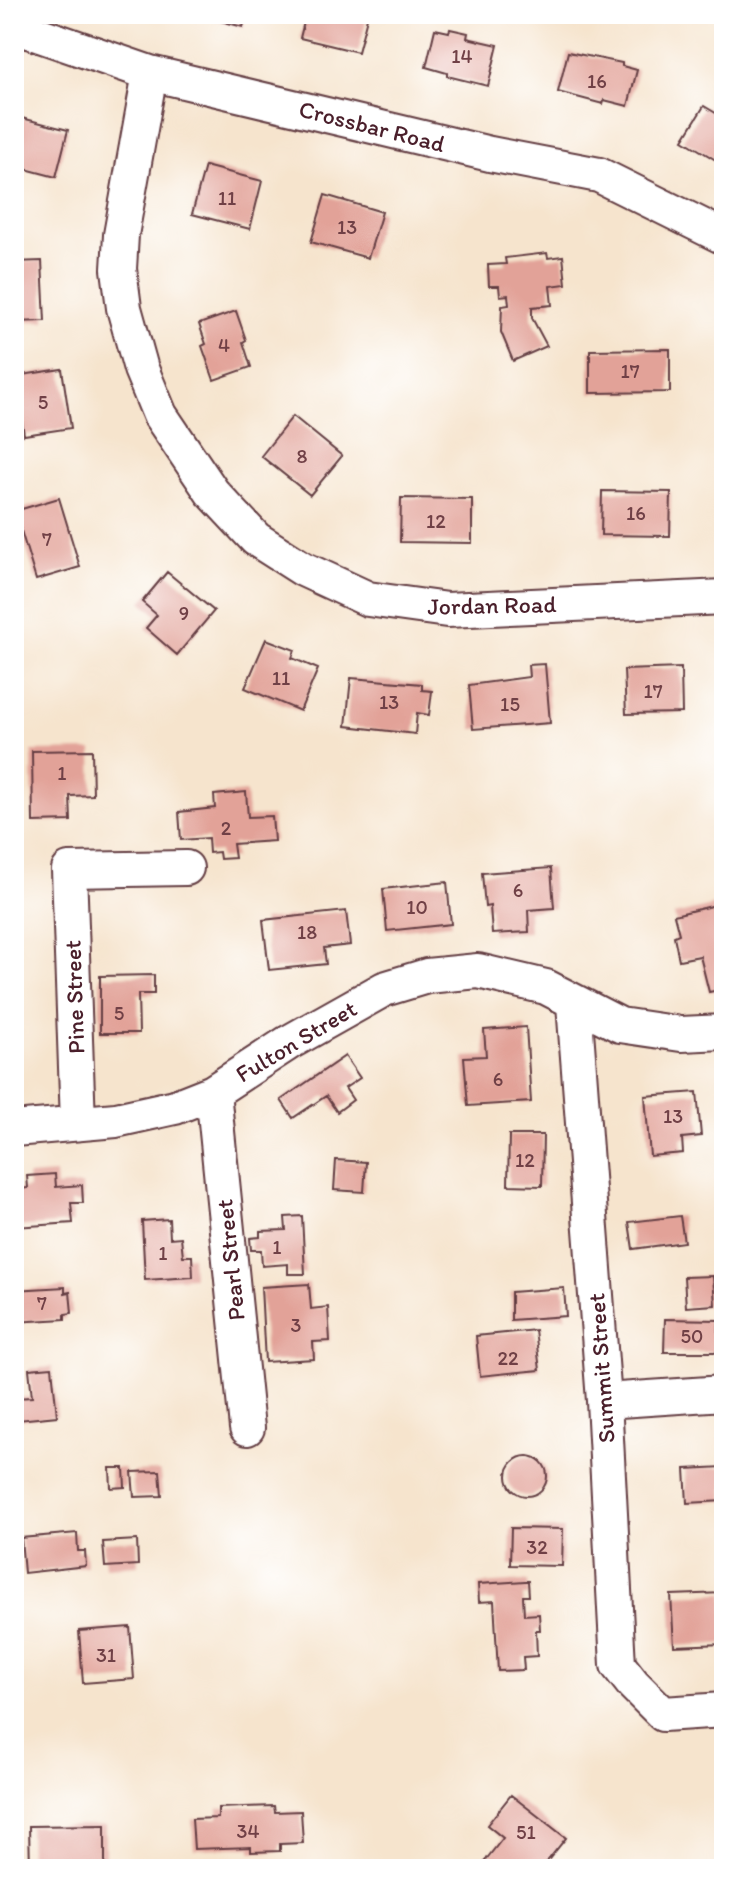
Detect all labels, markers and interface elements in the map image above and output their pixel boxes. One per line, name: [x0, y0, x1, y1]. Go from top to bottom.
house number: 14: [451, 44, 473, 68]
house number: 16: [587, 69, 607, 93]
street label: Crossbar Road: [296, 94, 448, 158]
house number: 11: [218, 186, 236, 210]
house number: 13: [337, 215, 357, 239]
house number: 4: [218, 333, 230, 357]
house number: 17: [620, 359, 640, 383]
house number: 5: [38, 390, 48, 414]
house number: 8: [297, 444, 308, 468]
house number: 16: [626, 501, 646, 525]
house number: 12: [426, 509, 446, 533]
house number: 7: [42, 527, 52, 551]
street label: Jordan Road: [427, 589, 557, 621]
house number: 9: [179, 601, 189, 625]
house number: 11: [272, 666, 290, 690]
house number: 17: [643, 679, 663, 703]
house number: 13: [379, 690, 399, 714]
house number: 15: [500, 692, 520, 716]
house number: 1: [57, 761, 67, 785]
house number: 2: [221, 816, 232, 840]
house number: 6: [513, 878, 523, 902]
house number: 10: [406, 895, 428, 919]
house number: 18: [297, 920, 317, 944]
street label: Pine Street: [58, 939, 90, 1055]
street label: Fulton Street: [230, 994, 362, 1088]
house number: 5: [114, 1001, 124, 1025]
house number: 6: [493, 1067, 503, 1091]
house number: 13: [663, 1104, 683, 1128]
house number: 12: [515, 1148, 535, 1172]
street label: Pearl Street: [209, 1198, 251, 1322]
house number: 1: [272, 1235, 282, 1259]
house number: 1: [158, 1241, 168, 1265]
house number: 7: [37, 1291, 47, 1315]
street label: Summit Street: [581, 1292, 621, 1444]
house number: 3: [291, 1313, 302, 1337]
house number: 50: [681, 1324, 703, 1348]
house number: 22: [497, 1346, 519, 1370]
house number: 32: [526, 1535, 548, 1559]
house number: 31: [96, 1643, 116, 1667]
house number: 34: [237, 1819, 259, 1843]
house number: 51: [516, 1820, 536, 1844]

